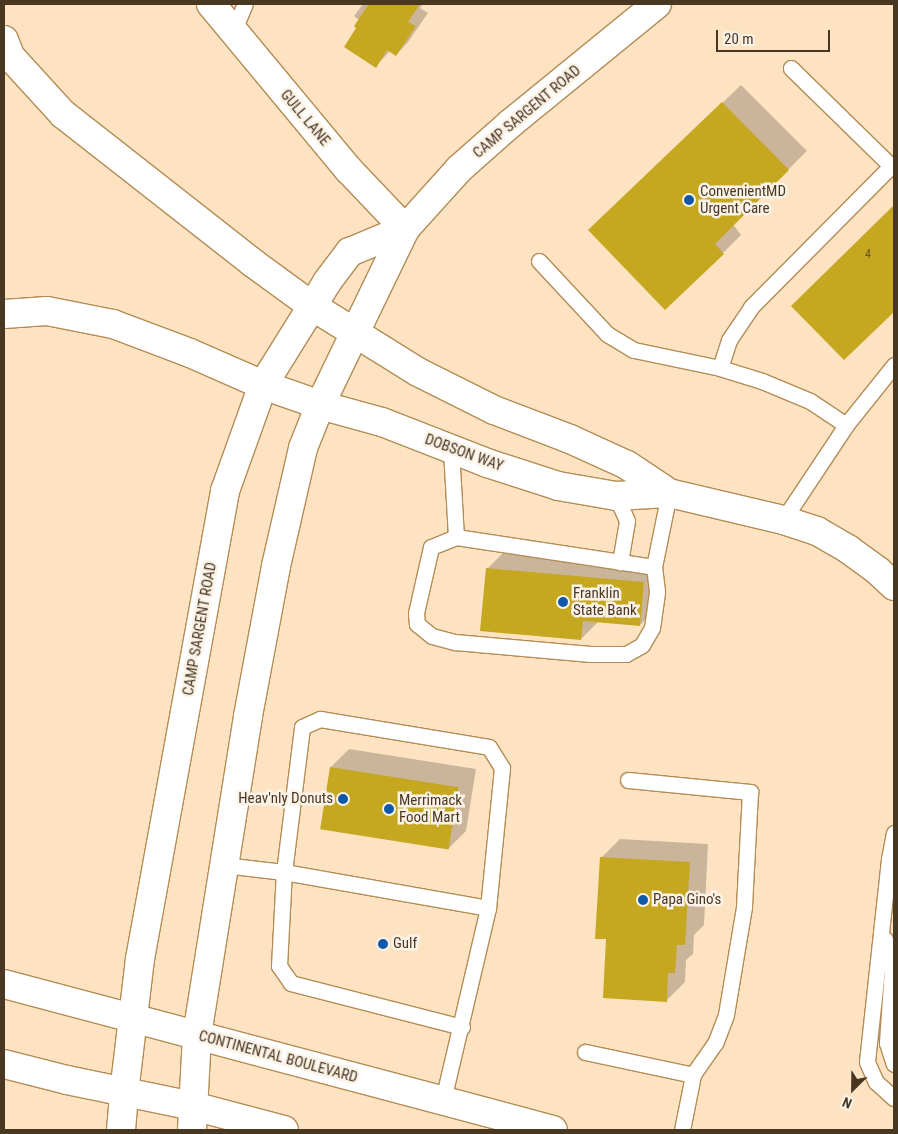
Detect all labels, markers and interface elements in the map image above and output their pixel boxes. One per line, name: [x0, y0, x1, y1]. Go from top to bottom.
scale bar: [718, 20, 832, 52]
text: 20 m: [724, 30, 754, 48]
street label: CAMP SARGENT ROAD: [469, 62, 585, 162]
street label: GULL LANE: [276, 86, 334, 150]
place label: ConvenientMD Urgent Care: [700, 182, 786, 217]
marker: ConvenientMD Urgent Care: [682, 193, 696, 207]
house number: 4: [865, 248, 871, 262]
street label: DOBSON WAY: [422, 430, 506, 476]
street label: CAMP SARGENT ROAD: [179, 561, 221, 697]
place label: Franklin State Bank: [573, 584, 637, 619]
marker: Franklin State Bank: [557, 596, 569, 608]
place label: Heav'nly Donuts: [238, 790, 333, 808]
place label: Merrimack Food Mart: [399, 791, 462, 826]
marker: Heav'nly Donuts: [337, 793, 349, 805]
marker: Merrimack Food Mart: [383, 803, 395, 815]
place label: Papa Gino's: [653, 891, 721, 909]
marker: Papa Gino's: [637, 894, 649, 906]
place label: Gulf: [393, 935, 417, 953]
marker: Gulf: [377, 938, 389, 950]
street label: CONTINENTAL BOULEVARD: [197, 1027, 359, 1087]
north arrow: [828, 1064, 878, 1114]
text: N: [840, 1094, 854, 1112]

